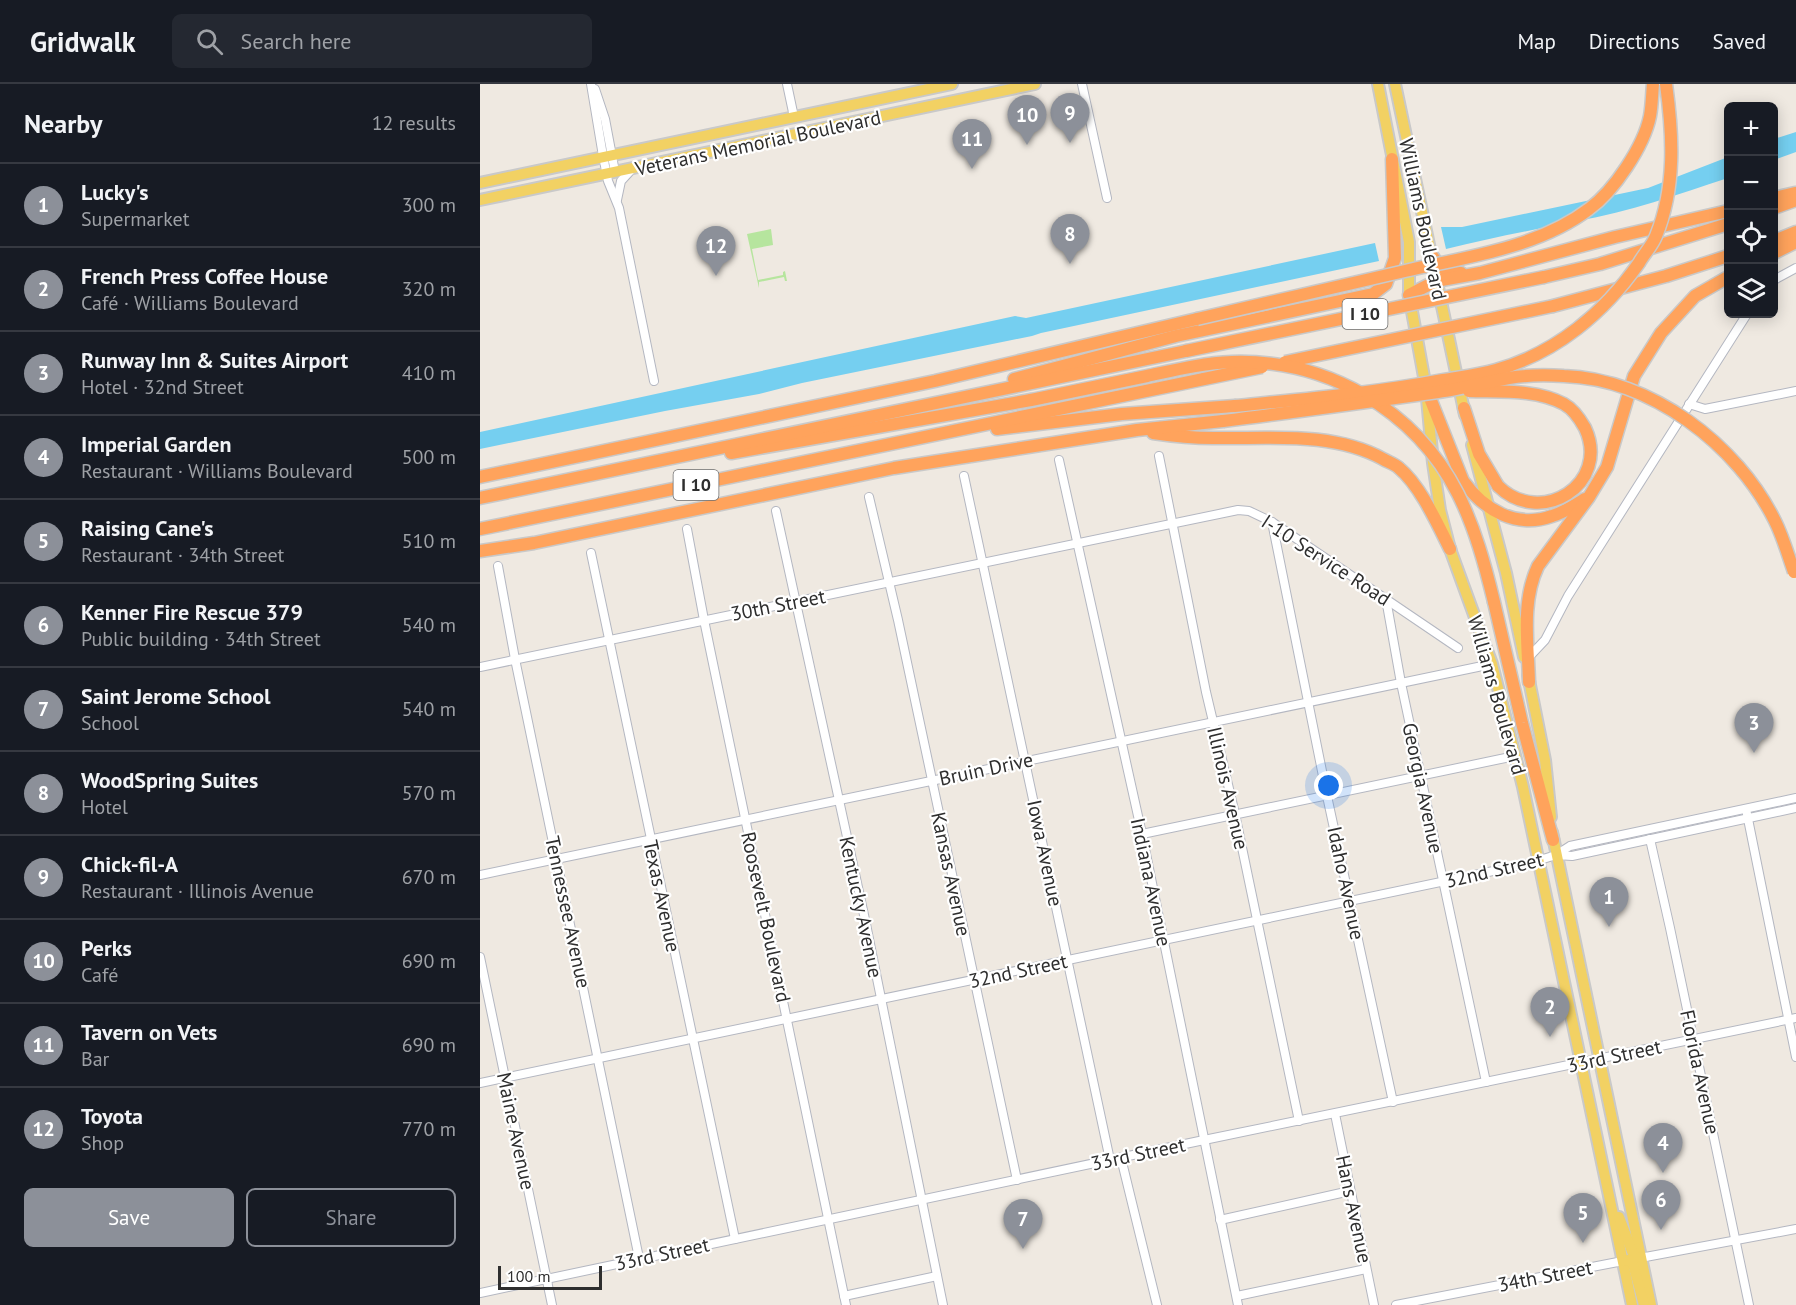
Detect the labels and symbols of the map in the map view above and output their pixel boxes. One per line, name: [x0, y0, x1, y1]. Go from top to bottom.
pin: 9: [1050, 94, 1090, 143]
pin: 10: [1008, 95, 1046, 145]
street label: Veterans Memorial Boulevard: [632, 104, 883, 182]
pin: 11: [952, 120, 992, 169]
street label: Williams Boulevard: [1393, 136, 1453, 302]
pin: 8: [1050, 214, 1090, 264]
pin: 12: [696, 226, 736, 276]
road number: I 10: [1342, 299, 1388, 329]
road number: I 10: [674, 470, 718, 500]
street label: I-10 Service Road: [1256, 508, 1396, 612]
street label: 30th Street: [728, 583, 828, 627]
street label: Williams Boulevard: [1462, 612, 1532, 778]
pin: 3: [1734, 704, 1774, 753]
street label: Georgia Avenue: [1396, 720, 1450, 856]
street label: Illinois Avenue: [1201, 724, 1255, 852]
street label: Bruin Drive: [936, 746, 1036, 792]
your location: [1314, 771, 1343, 800]
street label: Iowa Avenue: [1021, 797, 1069, 909]
street label: Kansas Avenue: [925, 809, 977, 939]
street label: Indiana Avenue: [1125, 815, 1177, 949]
street label: Idaho Avenue: [1321, 824, 1371, 942]
street label: Roosevelt Boulevard: [735, 829, 797, 1005]
street label: Tennessee Avenue: [539, 834, 597, 990]
street label: Kentucky Avenue: [833, 834, 889, 980]
street label: Texas Avenue: [637, 838, 687, 954]
street label: 32nd Street: [1442, 846, 1546, 894]
pin: 1: [1590, 878, 1628, 927]
street label: 32nd Street: [966, 948, 1070, 994]
pin: 2: [1530, 988, 1570, 1037]
street label: Florida Avenue: [1674, 1007, 1726, 1137]
street label: 33rd Street: [1564, 1033, 1664, 1079]
street label: Maine Avenue: [491, 1070, 541, 1192]
pin: 4: [1644, 1124, 1682, 1173]
street label: 33rd Street: [1088, 1131, 1188, 1177]
street label: Hans Avenue: [1330, 1153, 1378, 1265]
pin: 6: [1642, 1180, 1680, 1230]
pin: 5: [1564, 1194, 1602, 1243]
pin: 7: [1004, 1200, 1042, 1249]
street label: 33rd Street: [612, 1231, 712, 1277]
street label: 34th Street: [1495, 1254, 1595, 1298]
scale bar: [498, 1263, 602, 1290]

